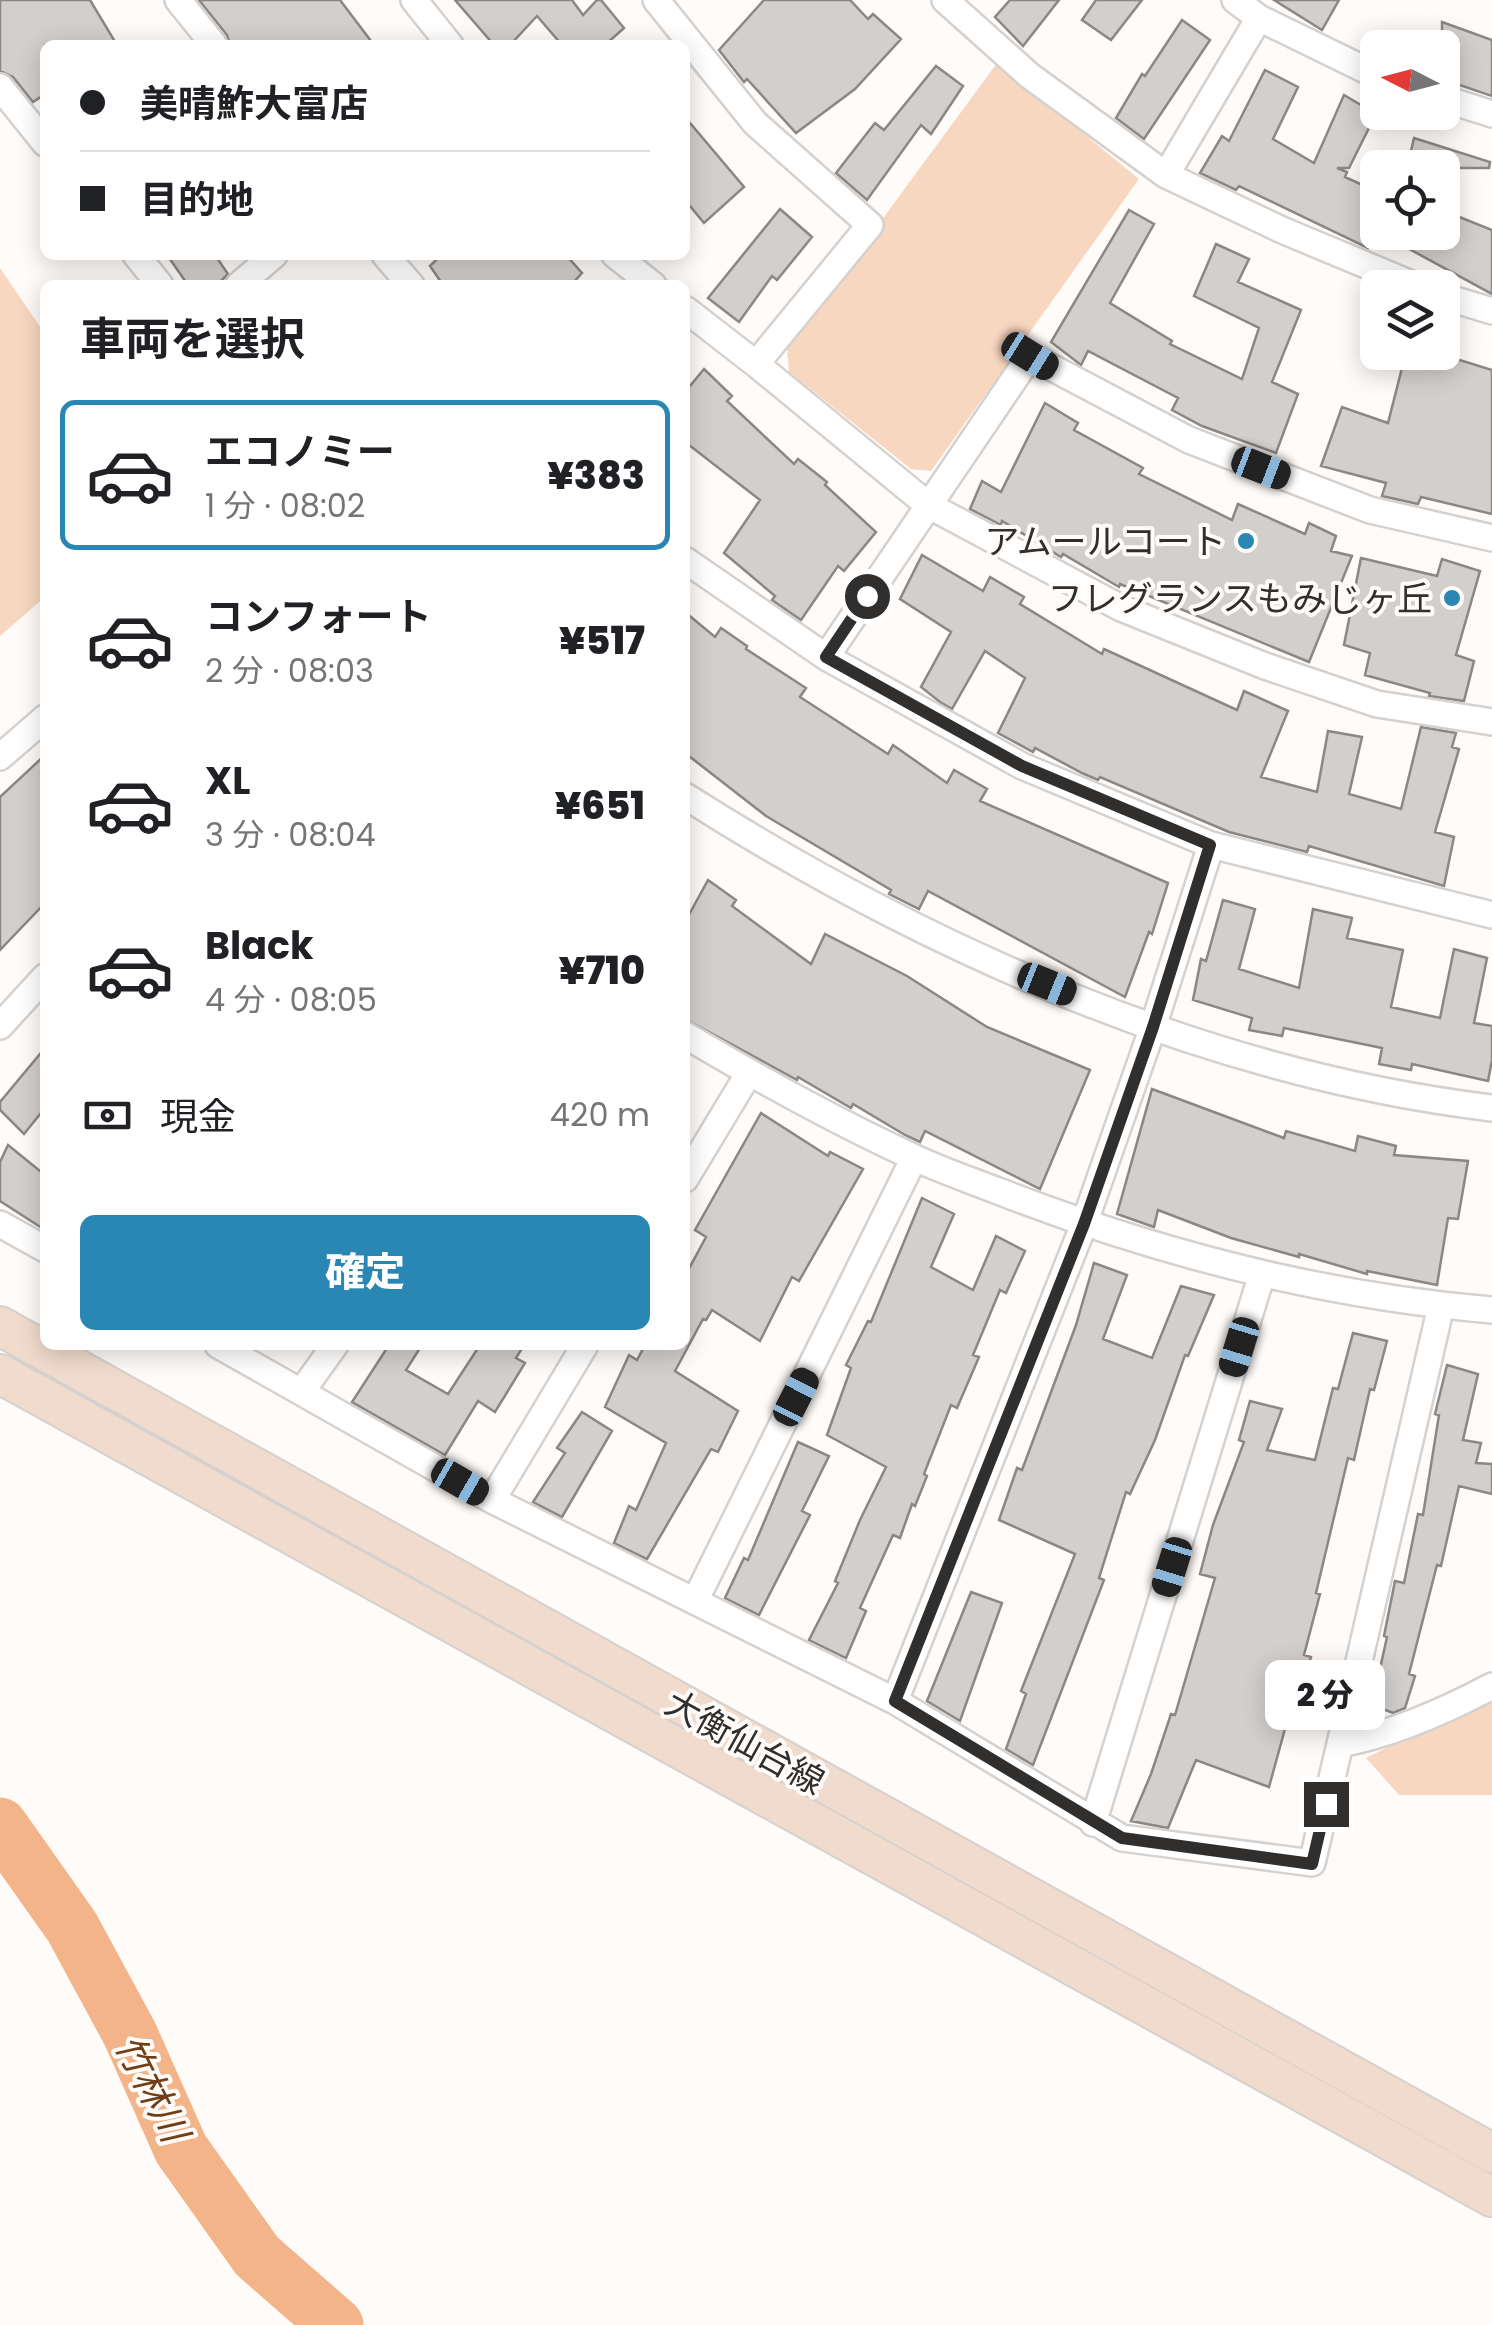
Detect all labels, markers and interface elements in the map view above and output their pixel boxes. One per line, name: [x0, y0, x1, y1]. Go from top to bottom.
north arrow: [1360, 30, 1460, 130]
map controls: [1360, 30, 1460, 370]
text: 美晴鮓大富店: [140, 77, 368, 130]
button: locate: [1360, 150, 1460, 250]
text: 目的地: [140, 173, 254, 226]
button: layers: [1360, 270, 1460, 370]
text: 車両を選択: [80, 308, 305, 371]
car: [997, 327, 1063, 385]
text: エコノミー: [205, 425, 395, 478]
icon: car: [85, 430, 175, 520]
car: [1228, 443, 1294, 493]
text: ¥383: [547, 449, 645, 502]
text: 1 分 · 08:02: [205, 483, 365, 528]
place label: アムールコート: [984, 517, 1226, 566]
marker: アムールコート: [1235, 530, 1257, 552]
route start: [845, 574, 890, 619]
place label: フレグランスもみじヶ丘: [1048, 574, 1432, 623]
marker: フレグランスもみじヶ丘: [1441, 587, 1463, 609]
text: コンフォート: [205, 590, 432, 643]
icon: car: [85, 595, 175, 685]
text: ¥517: [559, 614, 645, 667]
text: 2 分 · 08:03: [205, 648, 374, 693]
text: XL: [205, 754, 250, 807]
icon: car: [85, 760, 175, 850]
text: ¥651: [555, 779, 645, 832]
text: 3 分 · 08:04: [205, 812, 376, 857]
text: Black: [205, 919, 314, 972]
icon: car: [85, 925, 175, 1015]
text: ¥710: [559, 944, 645, 997]
car: [1014, 959, 1080, 1009]
text: 4 分 · 08:05: [205, 977, 377, 1022]
icon: cash: [80, 1088, 135, 1143]
text: 現金: [160, 1090, 236, 1143]
text: 420 m: [550, 1092, 650, 1137]
button: 確定: [80, 1215, 650, 1330]
car: [1216, 1314, 1262, 1380]
car: [769, 1363, 823, 1431]
car: [427, 1454, 493, 1510]
car: [1149, 1534, 1195, 1600]
callout: 2 分: [1266, 1659, 1386, 1729]
text: 2 分: [1297, 1672, 1353, 1717]
street label: 大衡仙台線: [657, 1678, 833, 1806]
route end: [1304, 1782, 1349, 1827]
water label: 竹林川: [103, 2025, 203, 2154]

